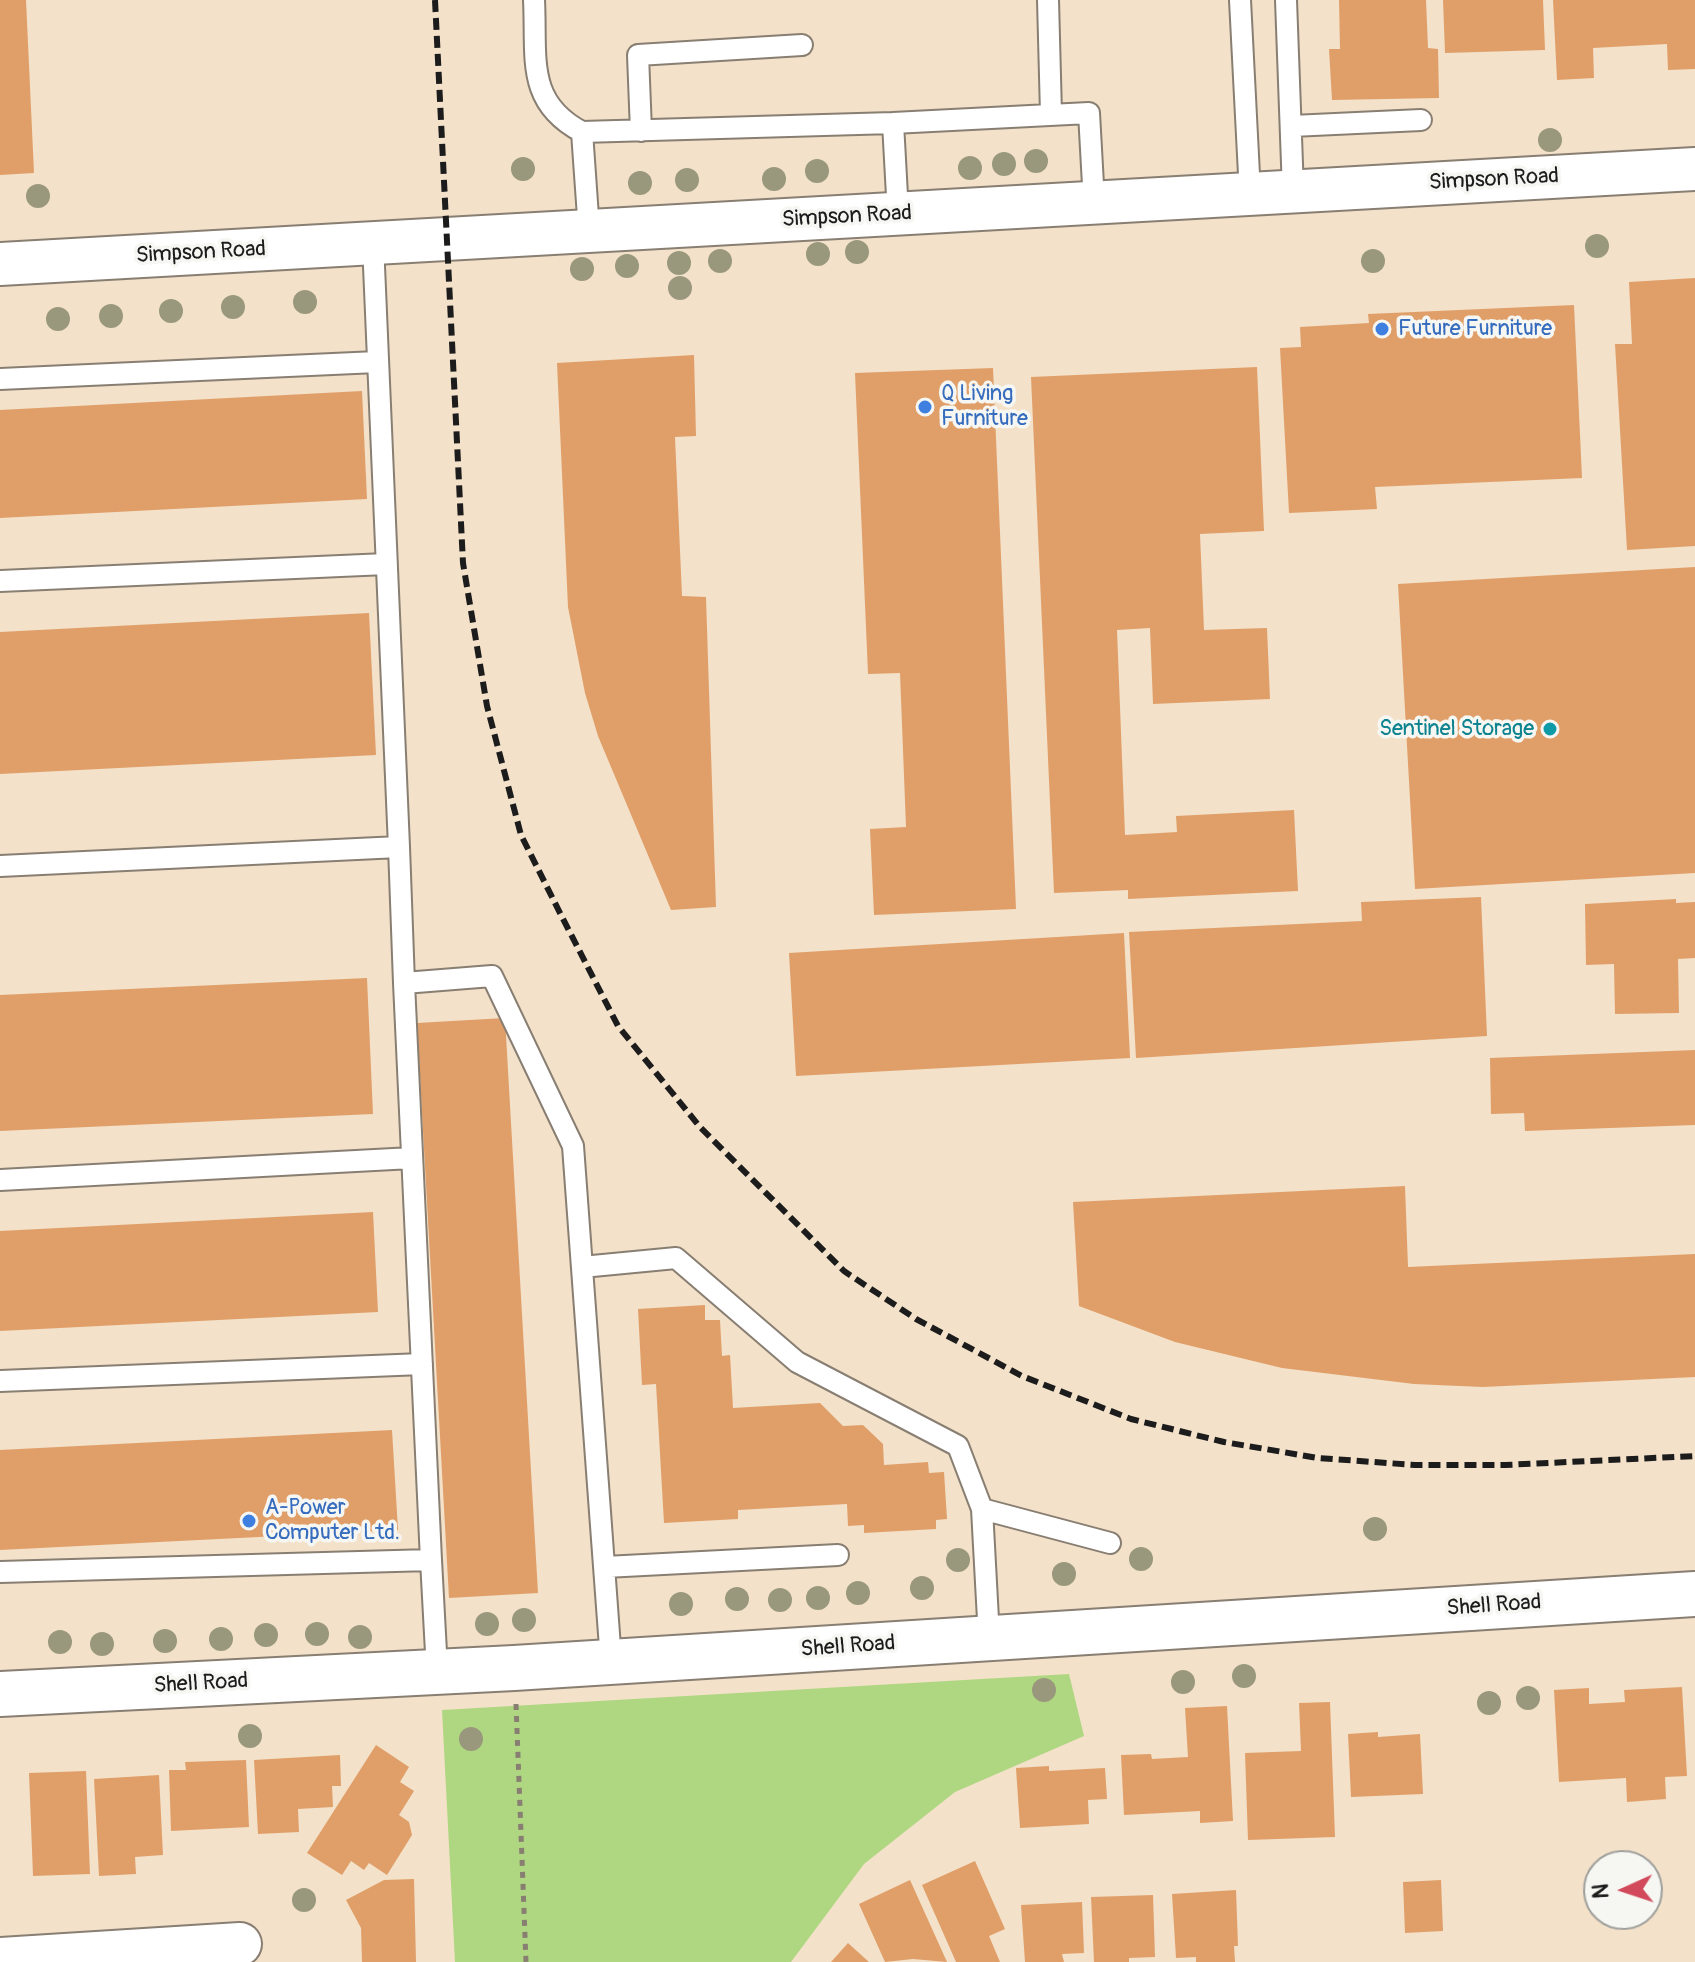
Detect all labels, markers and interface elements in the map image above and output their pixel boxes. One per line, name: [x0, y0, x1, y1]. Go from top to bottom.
street label: Simpson Road: [1428, 163, 1560, 197]
street label: Simpson Road: [781, 200, 913, 234]
street label: Simpson Road: [135, 236, 267, 270]
place label: Future Furniture: [1398, 316, 1552, 342]
marker: Future Furniture: [1373, 320, 1391, 338]
place label: Q Living Furniture: [941, 381, 1028, 432]
marker: Q Living Furniture: [916, 398, 934, 416]
place label: Sentinel Storage: [1379, 716, 1534, 742]
marker: Sentinel Storage: [1541, 720, 1559, 738]
place label: A-Power Computer Ltd.: [265, 1495, 400, 1546]
marker: A-Power Computer Ltd.: [240, 1512, 258, 1530]
street label: Shell Road: [1446, 1590, 1542, 1622]
street label: Shell Road: [800, 1631, 896, 1663]
street label: Shell Road: [153, 1668, 249, 1700]
north arrow: [1583, 1850, 1663, 1930]
text: N: [1587, 1883, 1615, 1899]

